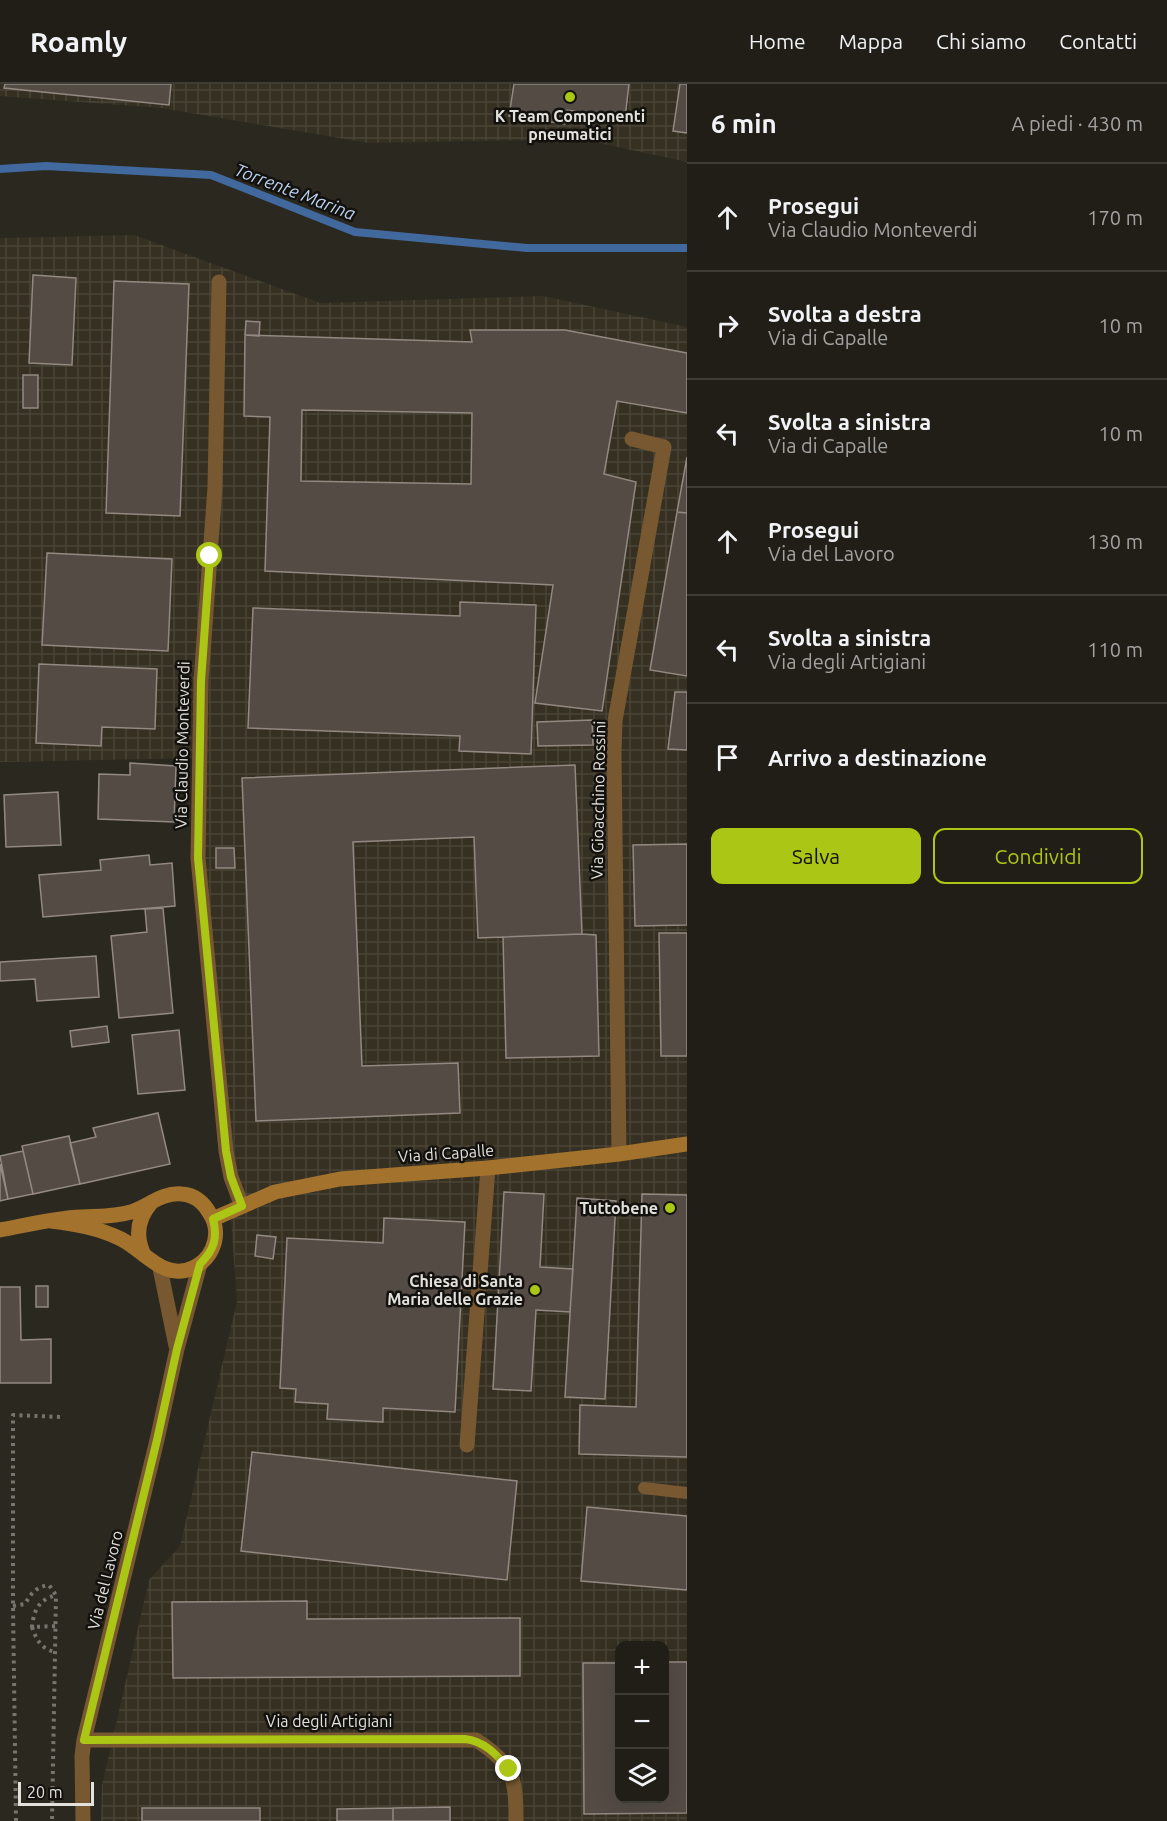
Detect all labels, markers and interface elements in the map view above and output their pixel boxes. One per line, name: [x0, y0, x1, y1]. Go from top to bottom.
text: Roamly: [30, 26, 127, 57]
text: Home: [749, 29, 806, 53]
text: Mappa: [839, 29, 903, 53]
text: Chi siamo: [936, 29, 1026, 53]
text: Contatti: [1059, 29, 1137, 53]
marker: K Team Componenti pneumatici: [563, 90, 577, 104]
place label: K Team Componenti pneumatici: [495, 107, 645, 143]
text: 6 min: [711, 109, 777, 138]
text: A piedi · 430 m: [1012, 112, 1143, 135]
water label: Torrente Marina: [232, 159, 359, 223]
text: Prosegui: [768, 193, 859, 218]
icon: ahead: [711, 201, 744, 234]
text: 170 m: [1087, 206, 1143, 229]
text: Via Claudio Monteverdi: [768, 218, 977, 241]
text: Svolta a destra: [768, 301, 922, 326]
icon: right: [711, 309, 744, 342]
text: 10 m: [1099, 314, 1143, 337]
text: Via di Capalle: [768, 326, 888, 349]
text: Svolta a sinistra: [768, 409, 931, 434]
icon: left: [711, 417, 744, 450]
text: 10 m: [1099, 422, 1143, 445]
text: Via di Capalle: [768, 434, 888, 457]
text: Prosegui: [768, 517, 859, 542]
icon: ahead: [711, 525, 744, 558]
text: 130 m: [1087, 530, 1143, 553]
route start: [196, 542, 222, 568]
text: Via del Lavoro: [768, 542, 895, 565]
text: Svolta a sinistra: [768, 625, 931, 650]
icon: left: [711, 633, 744, 666]
text: 110 m: [1087, 638, 1143, 661]
text: Via degli Artigiani: [768, 650, 926, 673]
street label: Via Claudio Monteverdi: [172, 661, 192, 829]
street label: Via Gioacchino Rossini: [588, 721, 608, 879]
icon: arrive: [711, 741, 744, 774]
text: Arrivo a destinazione: [768, 745, 987, 770]
button: Salva: [711, 828, 921, 884]
button: Condividi: [933, 828, 1143, 884]
street label: Via di Capalle: [397, 1141, 495, 1165]
place label: Tuttobene: [579, 1199, 658, 1217]
marker: Tuttobene: [663, 1201, 677, 1215]
place label: Chiesa di Santa Maria delle Grazie: [387, 1272, 523, 1308]
marker: Chiesa di Santa Maria delle Grazie: [528, 1283, 542, 1297]
street label: Via del Lavoro: [84, 1529, 126, 1631]
map controls: [615, 1641, 669, 1803]
button: +: [615, 1641, 669, 1695]
button: −: [615, 1695, 669, 1749]
street label: Via degli Artigiani: [266, 1712, 392, 1730]
button: layers: [615, 1749, 669, 1803]
route end: [495, 1755, 521, 1781]
scale bar: [18, 1779, 94, 1806]
text: 20 m: [27, 1783, 63, 1801]

